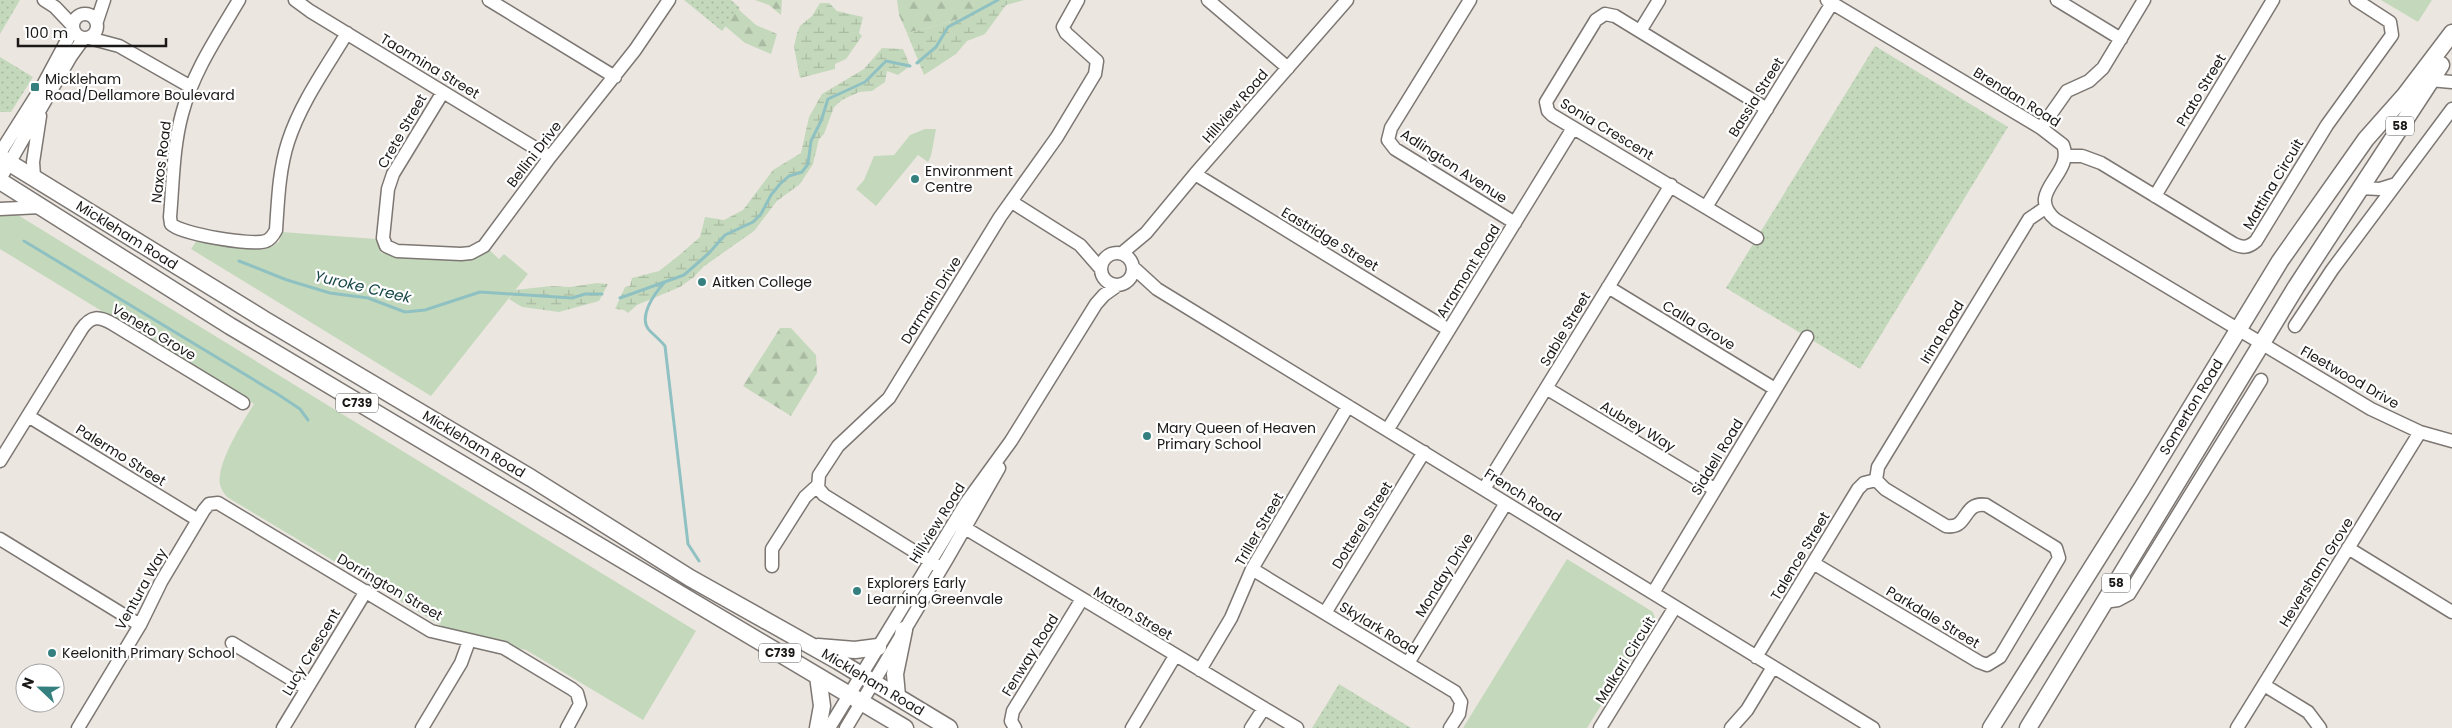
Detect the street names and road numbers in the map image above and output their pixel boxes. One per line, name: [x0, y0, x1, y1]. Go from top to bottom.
street label: Taormina Street: [377, 29, 483, 103]
street label: Prato Street: [2171, 50, 2231, 130]
street label: Bassia Street: [1724, 53, 1788, 141]
street label: Brendan Road: [1970, 62, 2064, 132]
street label: Hillview Road: [1197, 65, 1273, 147]
street label: Crete Street: [373, 90, 431, 172]
street label: Sonia Crescent: [1556, 93, 1658, 165]
road number: 58: [2386, 116, 2414, 136]
street label: Bellini Drive: [502, 117, 566, 191]
street label: Naxos Road: [146, 120, 176, 204]
street label: Adlington Avenue: [1397, 124, 1512, 208]
street label: Mattina Circuit: [2238, 135, 2308, 233]
street label: Mickleham Road: [72, 196, 182, 274]
street label: Eastridge Street: [1278, 202, 1382, 276]
street label: Arramont Road: [1431, 220, 1505, 322]
street label: Darmain Drive: [896, 252, 966, 348]
street label: Sable Street: [1535, 288, 1595, 370]
street label: Calla Grove: [1659, 295, 1740, 355]
street label: Irina Road: [1915, 297, 1969, 367]
street label: Veneto Grove: [108, 299, 200, 365]
street label: Fleetwood Drive: [2297, 341, 2403, 413]
street label: Somerton Road: [2154, 355, 2228, 459]
road number: C739: [336, 393, 378, 412]
street label: Aubrey Way: [1597, 396, 1679, 456]
street label: Mickleham Road: [419, 405, 529, 483]
street label: Siddell Road: [1686, 415, 1748, 499]
street label: Palermo Street: [72, 419, 170, 491]
street label: French Road: [1481, 463, 1565, 527]
street label: Dotterel Street: [1327, 477, 1397, 573]
street label: Hillview Road: [904, 479, 970, 567]
street label: Triller Street: [1230, 489, 1288, 569]
street label: Talence Street: [1766, 508, 1834, 604]
street label: Heversham Grove: [2274, 513, 2358, 631]
street label: Monday Drive: [1410, 529, 1478, 621]
street label: Ventura Way: [110, 544, 172, 633]
street label: Dorrington Street: [334, 549, 446, 625]
road number: 58: [2102, 574, 2130, 592]
street label: Maton Street: [1090, 581, 1176, 645]
street label: Parkdale Street: [1883, 581, 1983, 653]
street label: Skylark Road: [1336, 597, 1422, 659]
street label: Lucy Crescent: [277, 605, 345, 699]
street label: Fenway Road: [997, 610, 1063, 700]
street label: Malkari Circuit: [1590, 613, 1660, 707]
street label: Mickleham Road: [818, 643, 928, 721]
road number: C739: [759, 644, 801, 662]

